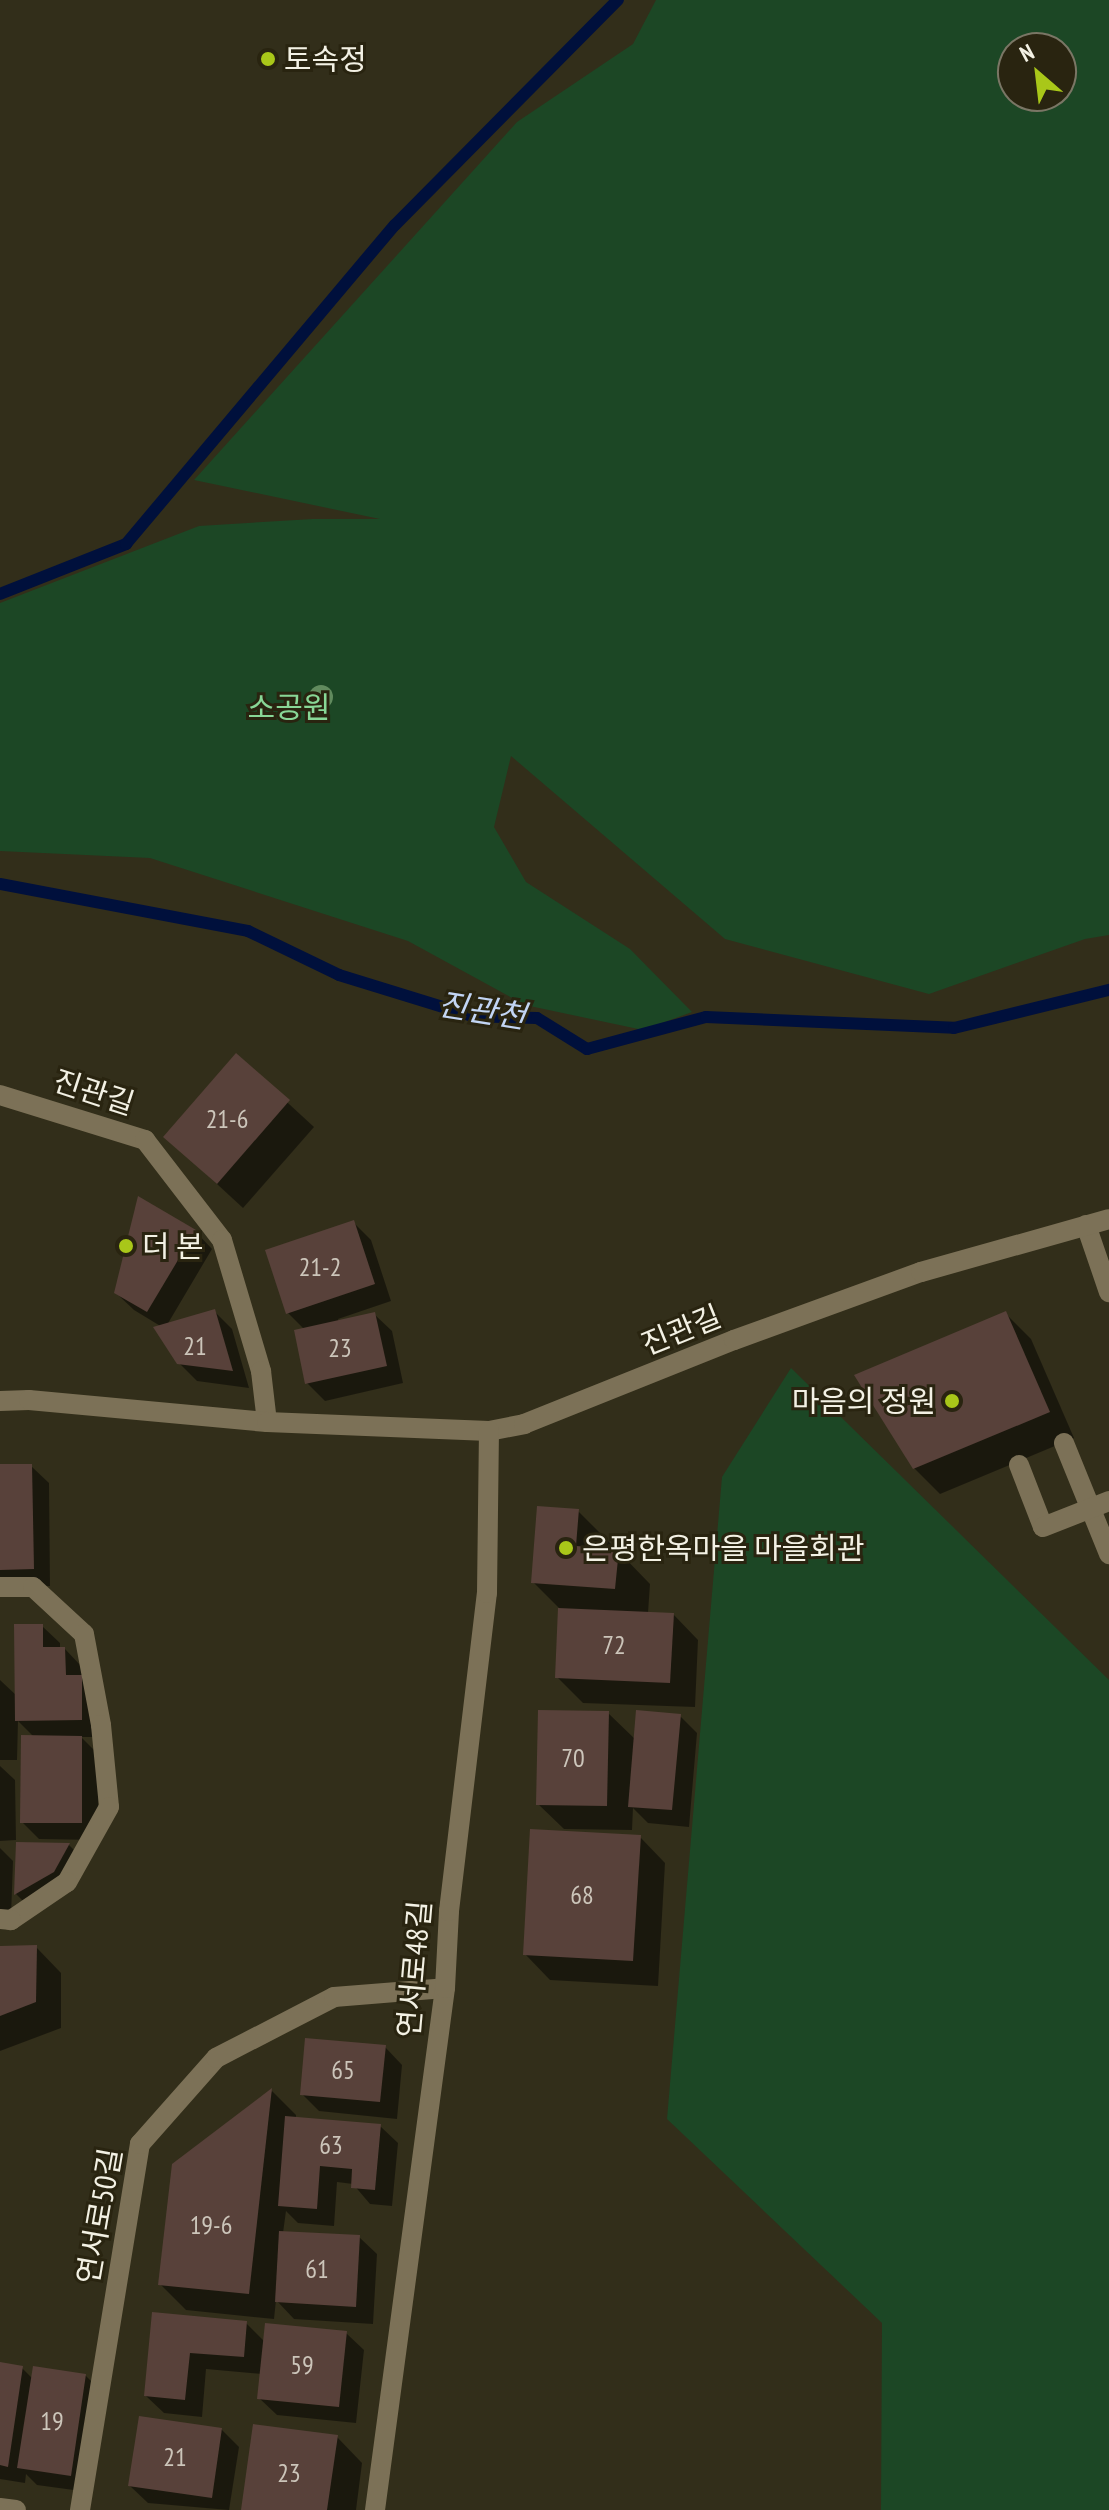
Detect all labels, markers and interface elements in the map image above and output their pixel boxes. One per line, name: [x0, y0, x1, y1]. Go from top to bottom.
north arrow: [997, 32, 1077, 112]
text: N: [1015, 37, 1038, 68]
place label: 토속정: [284, 41, 367, 77]
marker: 토속정: [259, 50, 277, 68]
park label: 소공원: [248, 689, 330, 725]
water label: 진관천: [435, 984, 529, 1036]
street label: 진관길: [49, 1062, 139, 1122]
house number: 21-6: [206, 1103, 248, 1135]
place label: 더 본: [142, 1228, 204, 1264]
marker: 더 본: [117, 1237, 135, 1255]
house number: 21-2: [299, 1251, 341, 1283]
street label: 진관길: [636, 1298, 726, 1362]
house number: 21: [183, 1330, 207, 1362]
house number: 23: [328, 1332, 352, 1364]
place label: 마음의 정원: [792, 1383, 936, 1419]
marker: 마음의 정원: [943, 1392, 961, 1410]
place label: 은평한옥마을 마을회관: [582, 1530, 864, 1566]
marker: 은평한옥마을 마을회관: [557, 1539, 575, 1557]
house number: 72: [602, 1629, 626, 1661]
house number: 70: [561, 1742, 585, 1774]
house number: 68: [570, 1879, 594, 1911]
street label: 연서로48길: [390, 1899, 438, 2039]
house number: 65: [331, 2054, 355, 2086]
house number: 63: [319, 2129, 343, 2161]
street label: 연서로50길: [69, 2145, 129, 2287]
house number: 19-6: [190, 2209, 232, 2241]
house number: 61: [305, 2253, 329, 2285]
house number: 59: [290, 2349, 314, 2381]
house number: 19: [40, 2405, 64, 2437]
house number: 21: [163, 2441, 187, 2473]
house number: 23: [277, 2457, 301, 2489]

